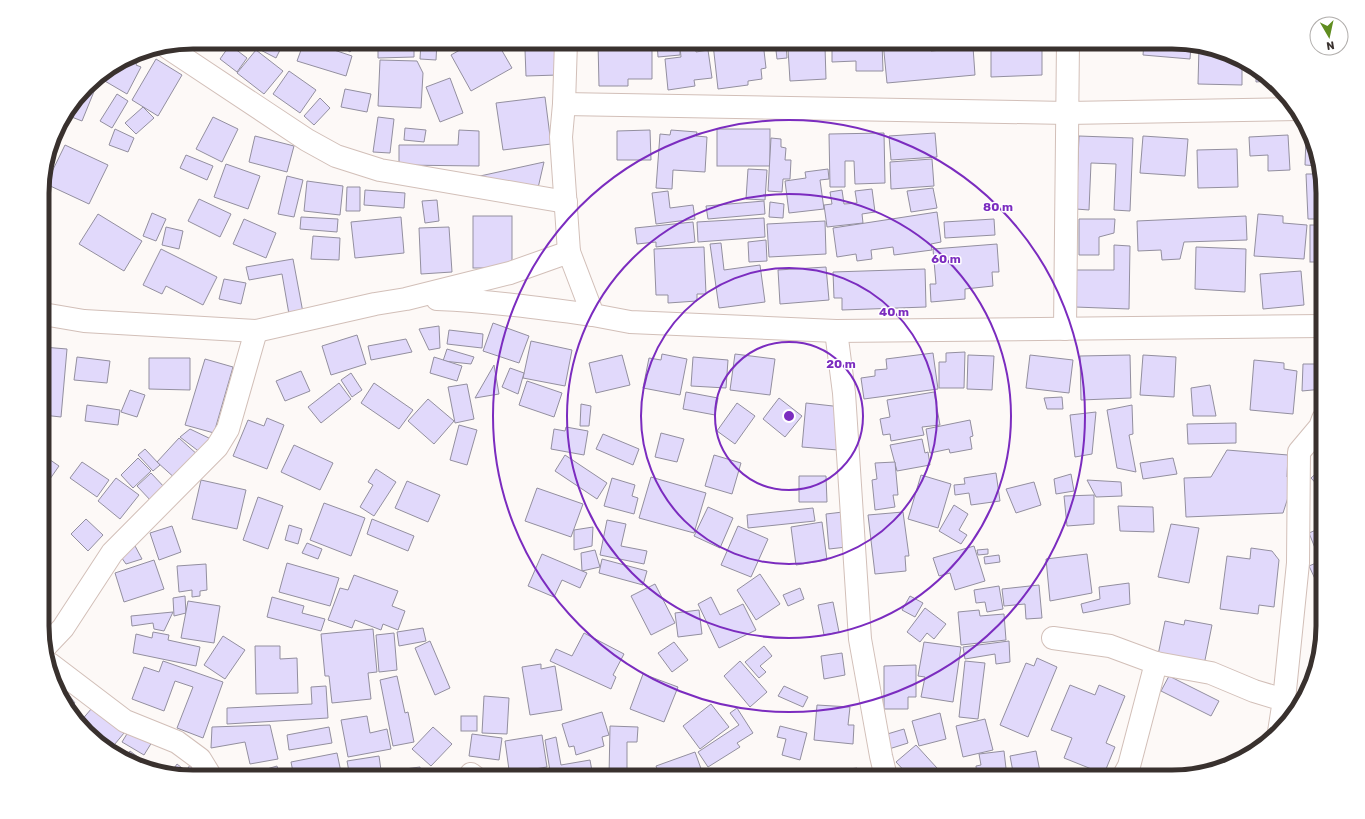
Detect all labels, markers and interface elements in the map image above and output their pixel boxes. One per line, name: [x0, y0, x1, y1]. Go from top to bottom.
north arrow: [1309, 16, 1349, 56]
text: N: [1325, 38, 1335, 52]
text: 80 m: [983, 200, 1013, 214]
text: 60 m: [931, 252, 961, 266]
text: 40 m: [879, 305, 909, 319]
text: 20 m: [826, 357, 856, 371]
centre of rings: [782, 409, 796, 423]

